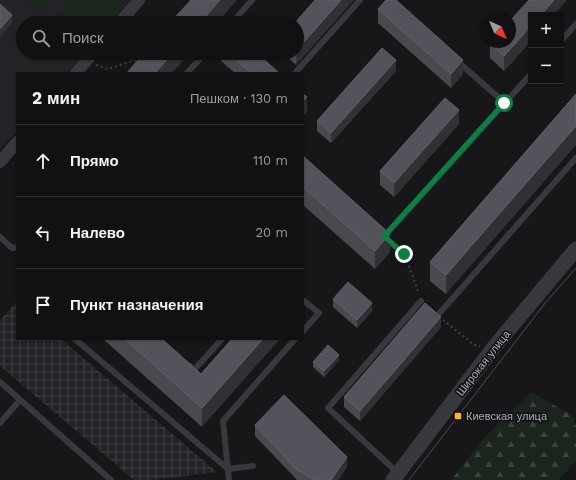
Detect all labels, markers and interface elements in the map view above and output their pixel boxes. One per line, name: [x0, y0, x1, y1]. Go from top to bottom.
north arrow: [480, 12, 516, 48]
map controls: [528, 12, 564, 84]
button: +: [528, 12, 564, 48]
search box: [16, 16, 304, 60]
icon: search: [30, 27, 52, 49]
text: Поиск: [62, 29, 104, 47]
button: −: [528, 48, 564, 84]
text: 2 мин: [32, 88, 80, 108]
text: Пешком · 130 m: [190, 91, 288, 106]
route start: [495, 94, 513, 112]
icon: ahead: [32, 150, 54, 172]
text: Прямо: [70, 152, 119, 170]
text: 110 m: [253, 153, 288, 168]
icon: left: [32, 222, 54, 244]
text: Налево: [70, 224, 125, 242]
text: 20 m: [256, 225, 288, 240]
route end: [395, 245, 413, 263]
icon: arrive: [32, 294, 54, 316]
text: Пункт назначения: [70, 296, 203, 314]
street label: Широкая улица: [454, 327, 514, 399]
place label: Киевская улица: [466, 410, 548, 423]
marker: Киевская улица: [453, 411, 463, 421]

